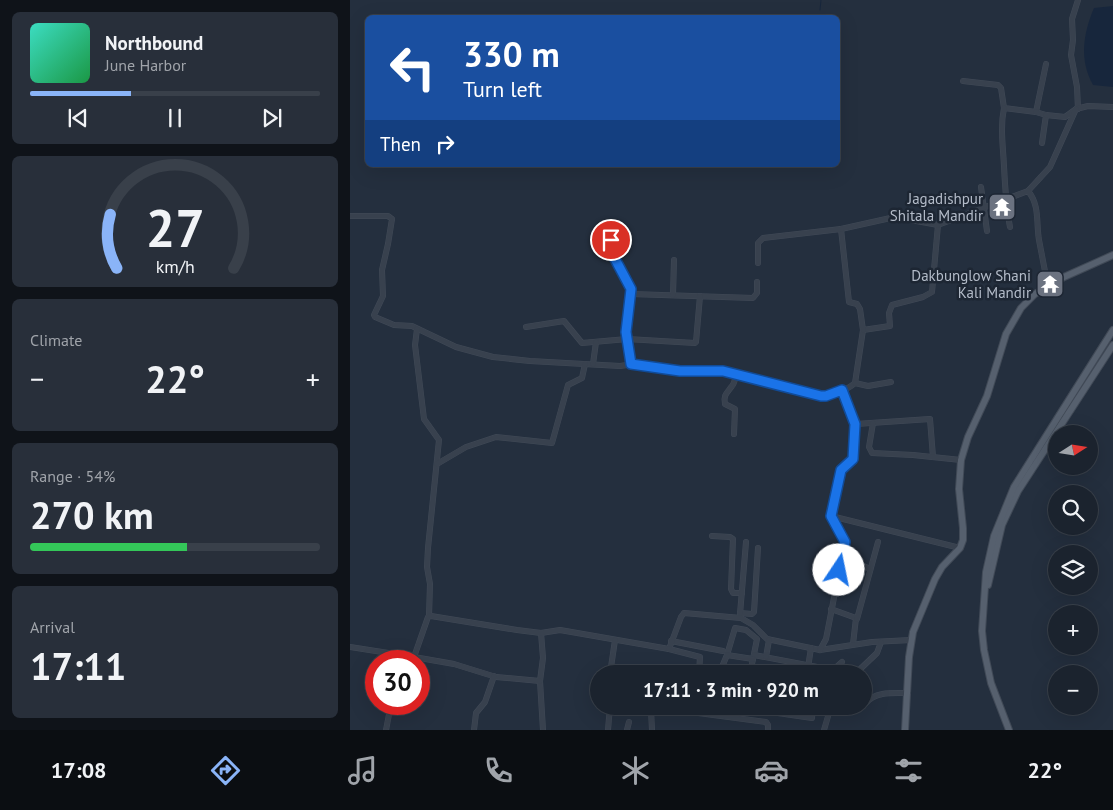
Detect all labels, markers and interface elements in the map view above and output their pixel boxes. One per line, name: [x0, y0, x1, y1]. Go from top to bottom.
text: Northbound: [105, 31, 203, 55]
text: 330 m: [463, 31, 560, 77]
icon: left: [380, 35, 445, 100]
text: June Harbor: [105, 55, 186, 75]
text: Turn left: [463, 75, 542, 103]
icon: previous: [64, 104, 92, 132]
icon: pause: [161, 104, 189, 132]
icon: next: [258, 104, 286, 132]
icon: right: [431, 130, 459, 158]
text: Then: [380, 132, 421, 156]
place label: Jagadishpur Shitala Mandir: [890, 189, 983, 225]
temple icon: Jagadishpur Shitala Mandir: [987, 192, 1017, 222]
text: 27: [146, 194, 204, 261]
pin: [590, 219, 632, 261]
icon: arrive: [597, 226, 625, 254]
text: km/h: [155, 255, 195, 278]
place label: Dakbunglow Shani Kali Mandir: [911, 266, 1031, 302]
temple icon: Dakbunglow Shani Kali Mandir: [1035, 269, 1065, 299]
text: Climate: [30, 330, 82, 350]
text: 22°: [145, 354, 205, 403]
text: −: [30, 360, 44, 397]
text: +: [306, 360, 320, 397]
north arrow: [1048, 425, 1098, 475]
map controls: [1048, 425, 1098, 715]
text: Range · 54%: [30, 466, 115, 486]
button: search: [1048, 485, 1098, 535]
text: 270 km: [30, 490, 154, 539]
position arrow: [812, 543, 864, 595]
button: layers: [1048, 545, 1098, 595]
button: +: [1048, 605, 1098, 655]
text: Arrival: [30, 617, 75, 637]
text: 17:11: [30, 641, 126, 690]
speed limit sign: 30: [365, 650, 430, 715]
button: −: [1048, 665, 1098, 715]
text: 17:11 · 3 min · 920 m: [643, 678, 819, 702]
icon: directions: [208, 753, 243, 788]
icon: music: [345, 753, 380, 788]
icon: phone: [481, 753, 516, 788]
icon: climate: [618, 753, 653, 788]
icon: car: [754, 753, 789, 788]
icon: filters: [891, 753, 926, 788]
text: 17:08: [51, 756, 107, 784]
text: 22°: [1028, 756, 1062, 784]

